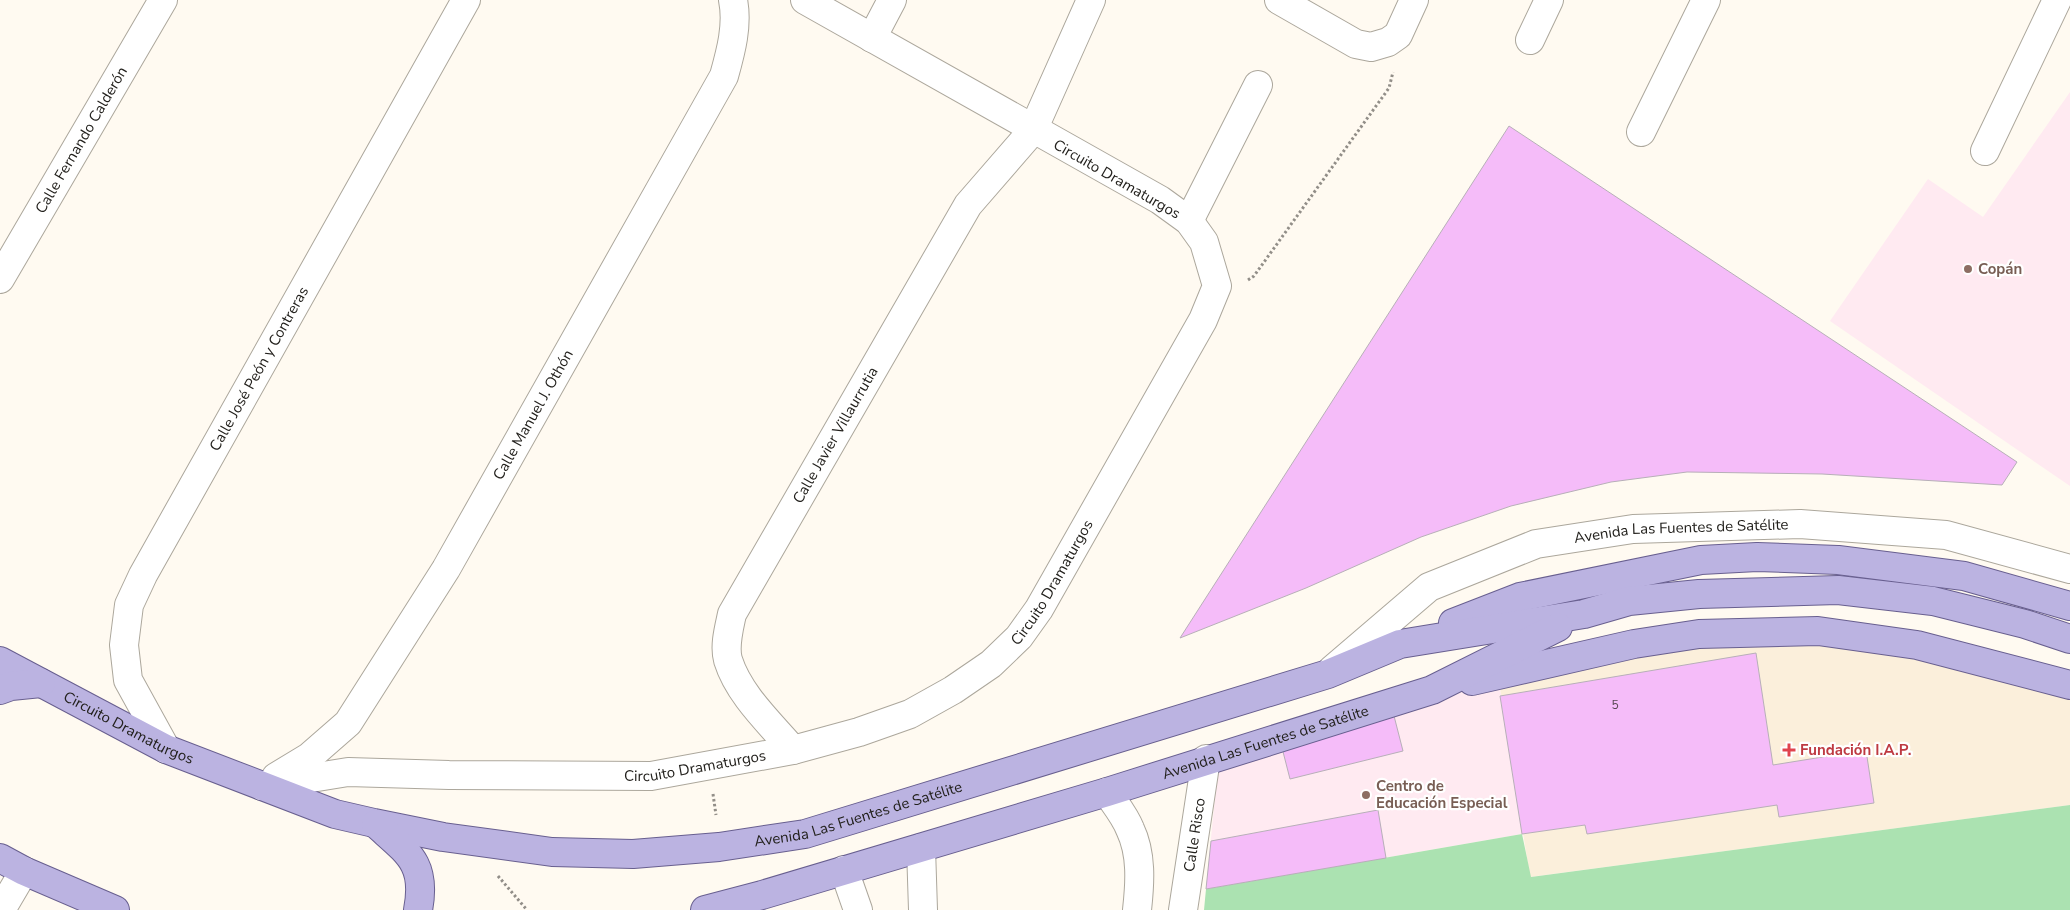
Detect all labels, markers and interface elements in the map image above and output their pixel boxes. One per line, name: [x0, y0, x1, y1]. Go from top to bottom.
street label: Calle Fernando Calderón: [31, 63, 132, 217]
street label: Circuito Dramaturgos: [1050, 134, 1184, 224]
place label: Copán: [1978, 259, 2022, 279]
marker: Copán: [1962, 263, 1974, 275]
street label: Calle José Peón y Contreras: [205, 283, 313, 455]
street label: Calle Manuel J. Othón: [488, 346, 578, 483]
street label: Calle Javier Villaurrutia: [788, 363, 883, 507]
street label: Avenida Las Fuentes de Satélite: [1572, 514, 1789, 548]
street label: Circuito Dramaturgos: [1006, 516, 1098, 650]
street label: Circuito Dramaturgos: [60, 686, 197, 769]
house number: 5: [1611, 697, 1619, 713]
street label: Avenida Las Fuentes de Satélite: [1160, 701, 1371, 784]
place label: Fundación I.A.P.: [1800, 740, 1911, 760]
marker: Fundación I.A.P.: [1782, 743, 1796, 757]
street label: Circuito Dramaturgos: [624, 745, 768, 786]
street label: Avenida Las Fuentes de Satélite: [753, 776, 965, 852]
place label: Centro de Educación Especial: [1376, 776, 1508, 813]
marker: Centro de Educación Especial: [1360, 789, 1372, 801]
street label: Calle Risco: [1179, 797, 1210, 873]

